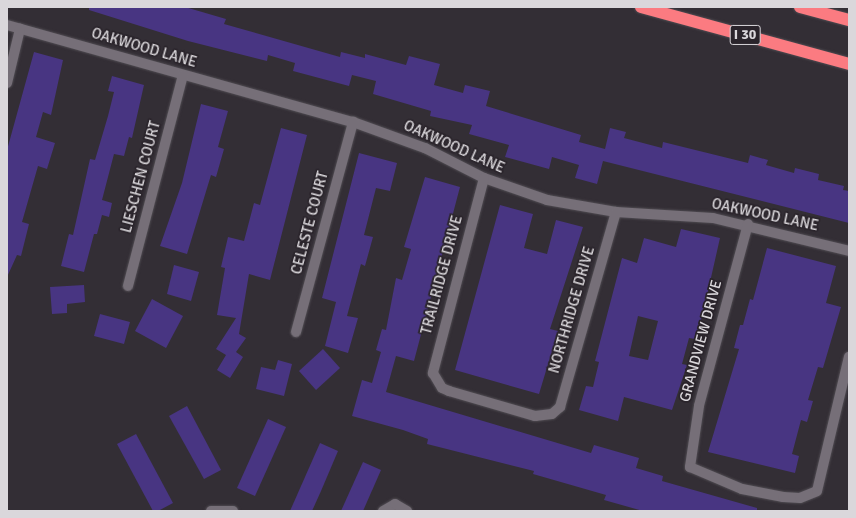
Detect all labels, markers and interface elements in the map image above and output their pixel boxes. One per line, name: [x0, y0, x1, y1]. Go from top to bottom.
road number: I 30: [729, 23, 761, 47]
street label: OAKWOOD LANE: [89, 24, 199, 72]
street label: OAKWOOD LANE: [401, 117, 507, 177]
street label: LIESCHEN COURT: [117, 119, 165, 235]
street label: CELESTE COURT: [288, 170, 332, 276]
street label: OAKWOOD LANE: [710, 195, 820, 235]
street label: TRAILRIDGE DRIVE: [417, 214, 467, 336]
street label: NORTHRIDGE DRIVE: [545, 244, 599, 376]
street label: GRANDVIEW DRIVE: [676, 278, 726, 404]

